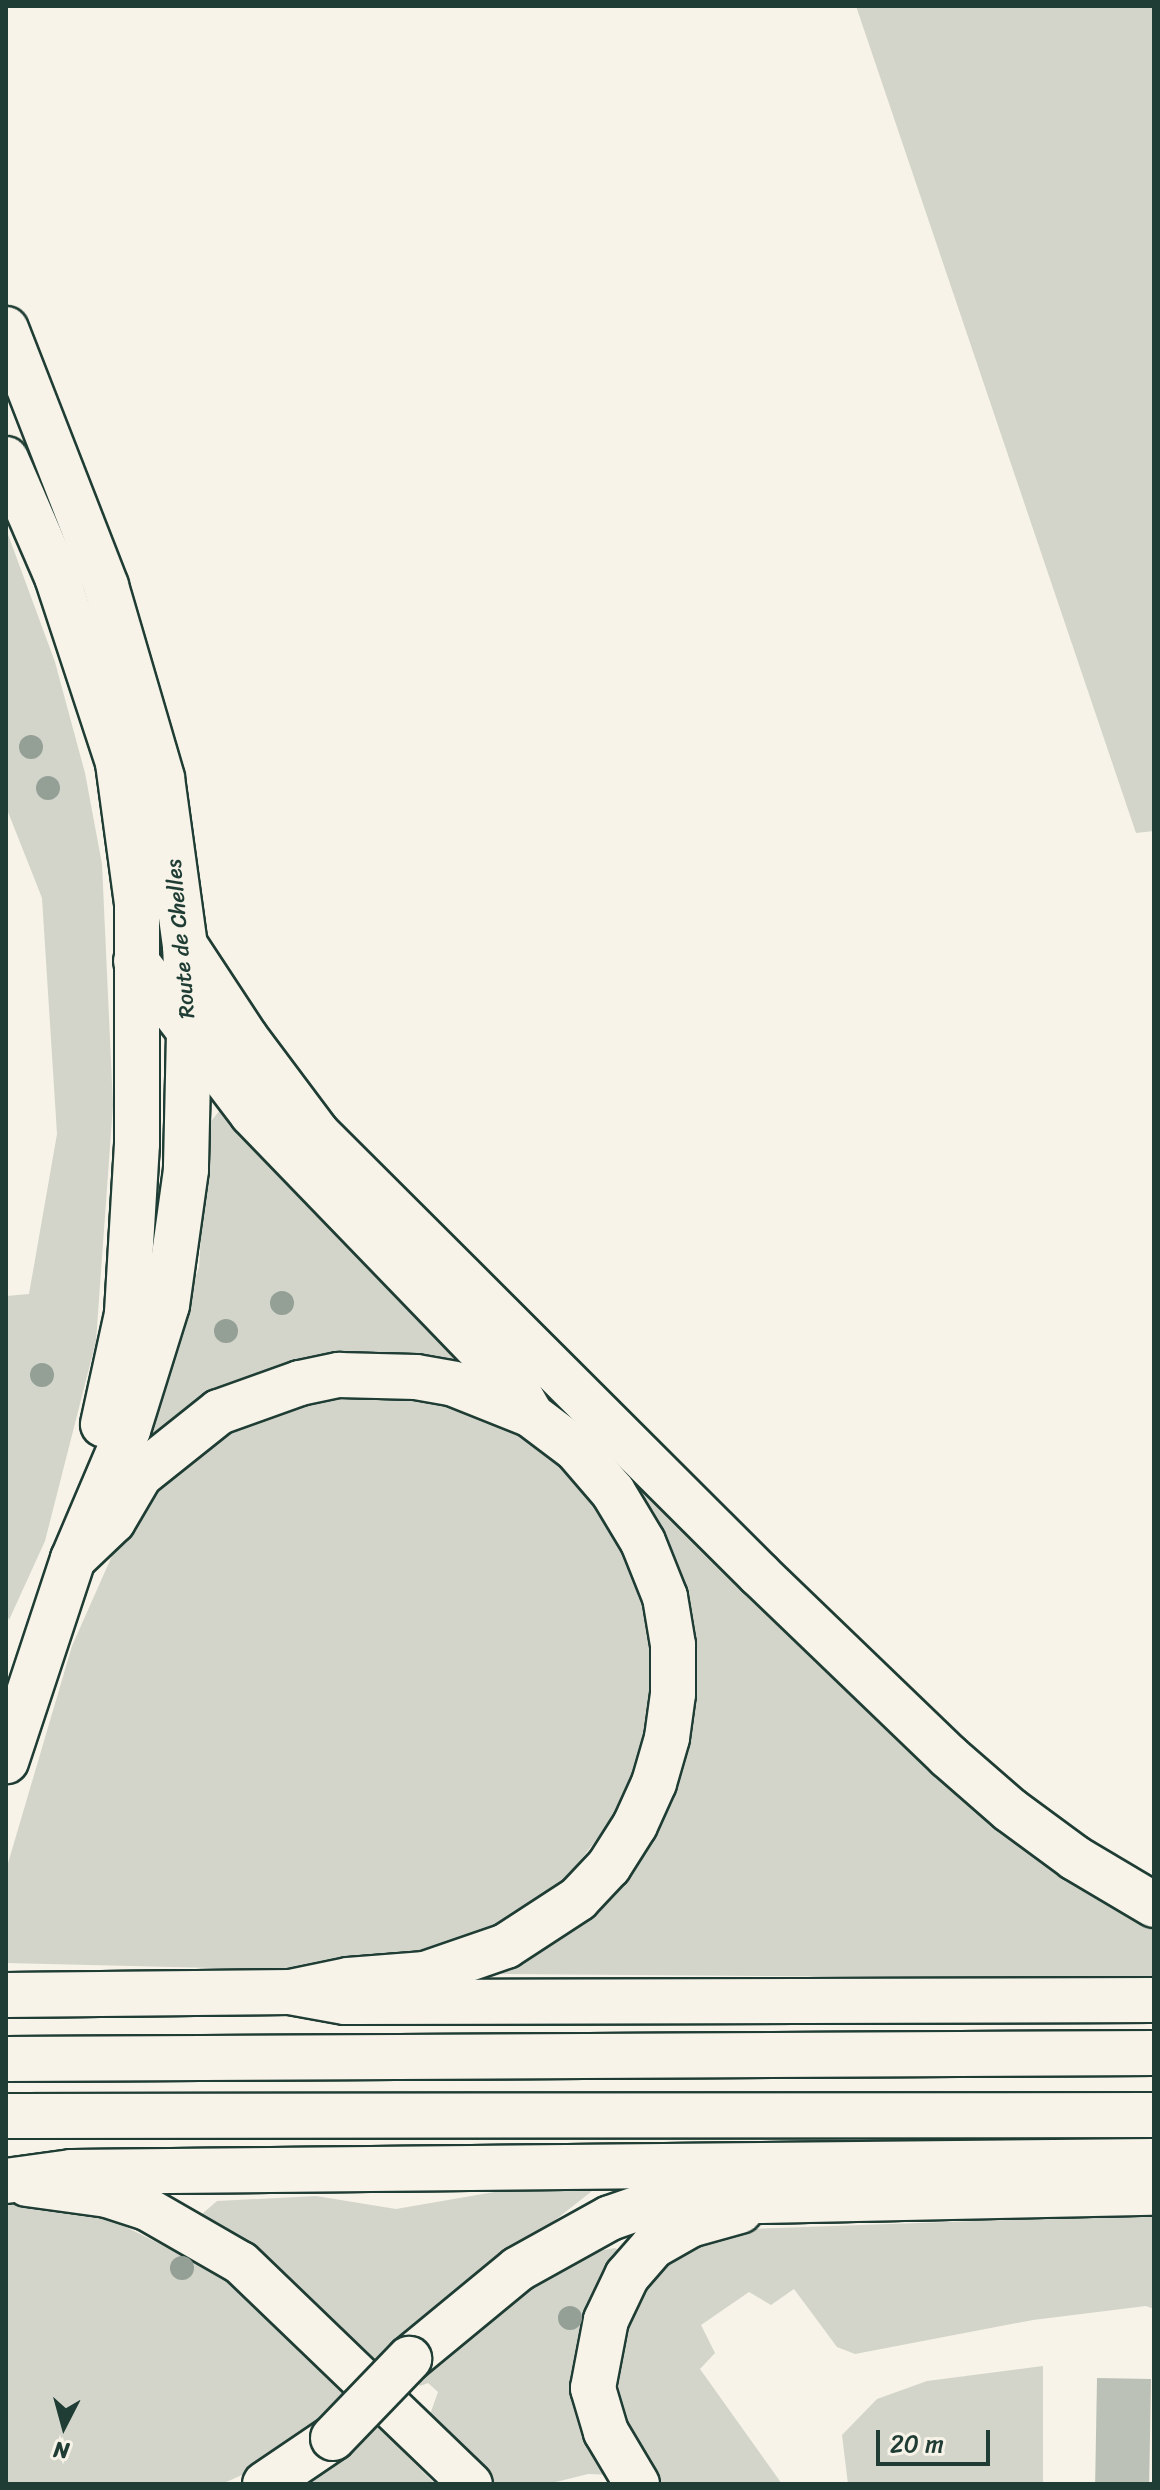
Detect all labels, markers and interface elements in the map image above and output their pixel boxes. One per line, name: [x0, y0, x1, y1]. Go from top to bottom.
street label: Route de Chelles: [160, 857, 200, 1021]
north arrow: [24, 2386, 104, 2466]
scale bar: [880, 2414, 994, 2464]
text: 20 m: [890, 2423, 944, 2465]
text: N: [52, 2430, 71, 2471]

